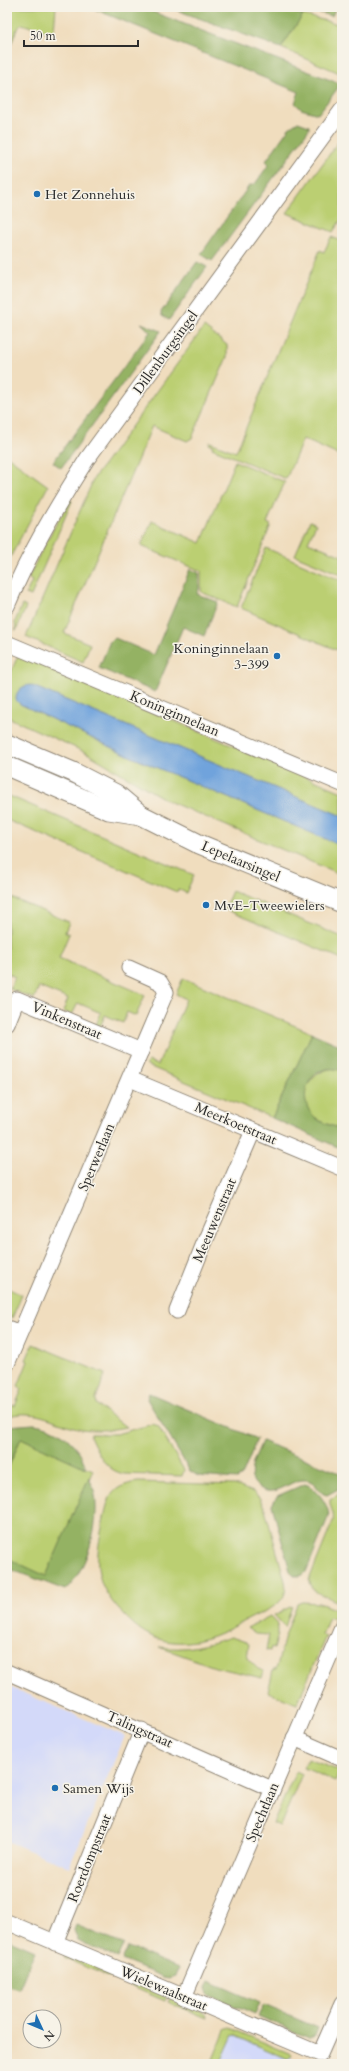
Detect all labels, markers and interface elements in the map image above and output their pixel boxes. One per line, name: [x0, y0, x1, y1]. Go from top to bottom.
scale bar: [24, 22, 138, 48]
text: 50 m: [30, 28, 57, 44]
place label: Het Zonnehuis: [45, 185, 135, 204]
marker: Het Zonnehuis: [32, 189, 42, 199]
street label: Dillenburgsingel: [129, 306, 203, 398]
place label: Koninginnelaan 3-399: [173, 639, 269, 674]
marker: Koninginnelaan 3-399: [272, 651, 282, 661]
street label: Koninginnelaan: [127, 686, 223, 741]
street label: Lepelaarsingel: [199, 836, 283, 887]
place label: MvE-Tweewielers: [214, 896, 325, 915]
marker: MvE-Tweewielers: [201, 900, 211, 910]
street label: Vinkenstraat: [29, 997, 105, 1044]
street label: Meerkoetstraat: [192, 1098, 280, 1150]
street label: Sperwerlaan: [74, 1120, 119, 1194]
street label: Meeuwenstraat: [188, 1175, 241, 1265]
street label: Talingstraat: [104, 1706, 176, 1753]
place label: Samen Wijs: [63, 1779, 134, 1798]
street label: Spechtlaan: [241, 1779, 284, 1845]
marker: Samen Wijs: [50, 1783, 60, 1793]
street label: Roerdompstraat: [63, 1811, 116, 1905]
street label: Wielewaalstraat: [116, 1961, 211, 2016]
north arrow: [22, 2009, 62, 2049]
text: N: [40, 2027, 58, 2045]

